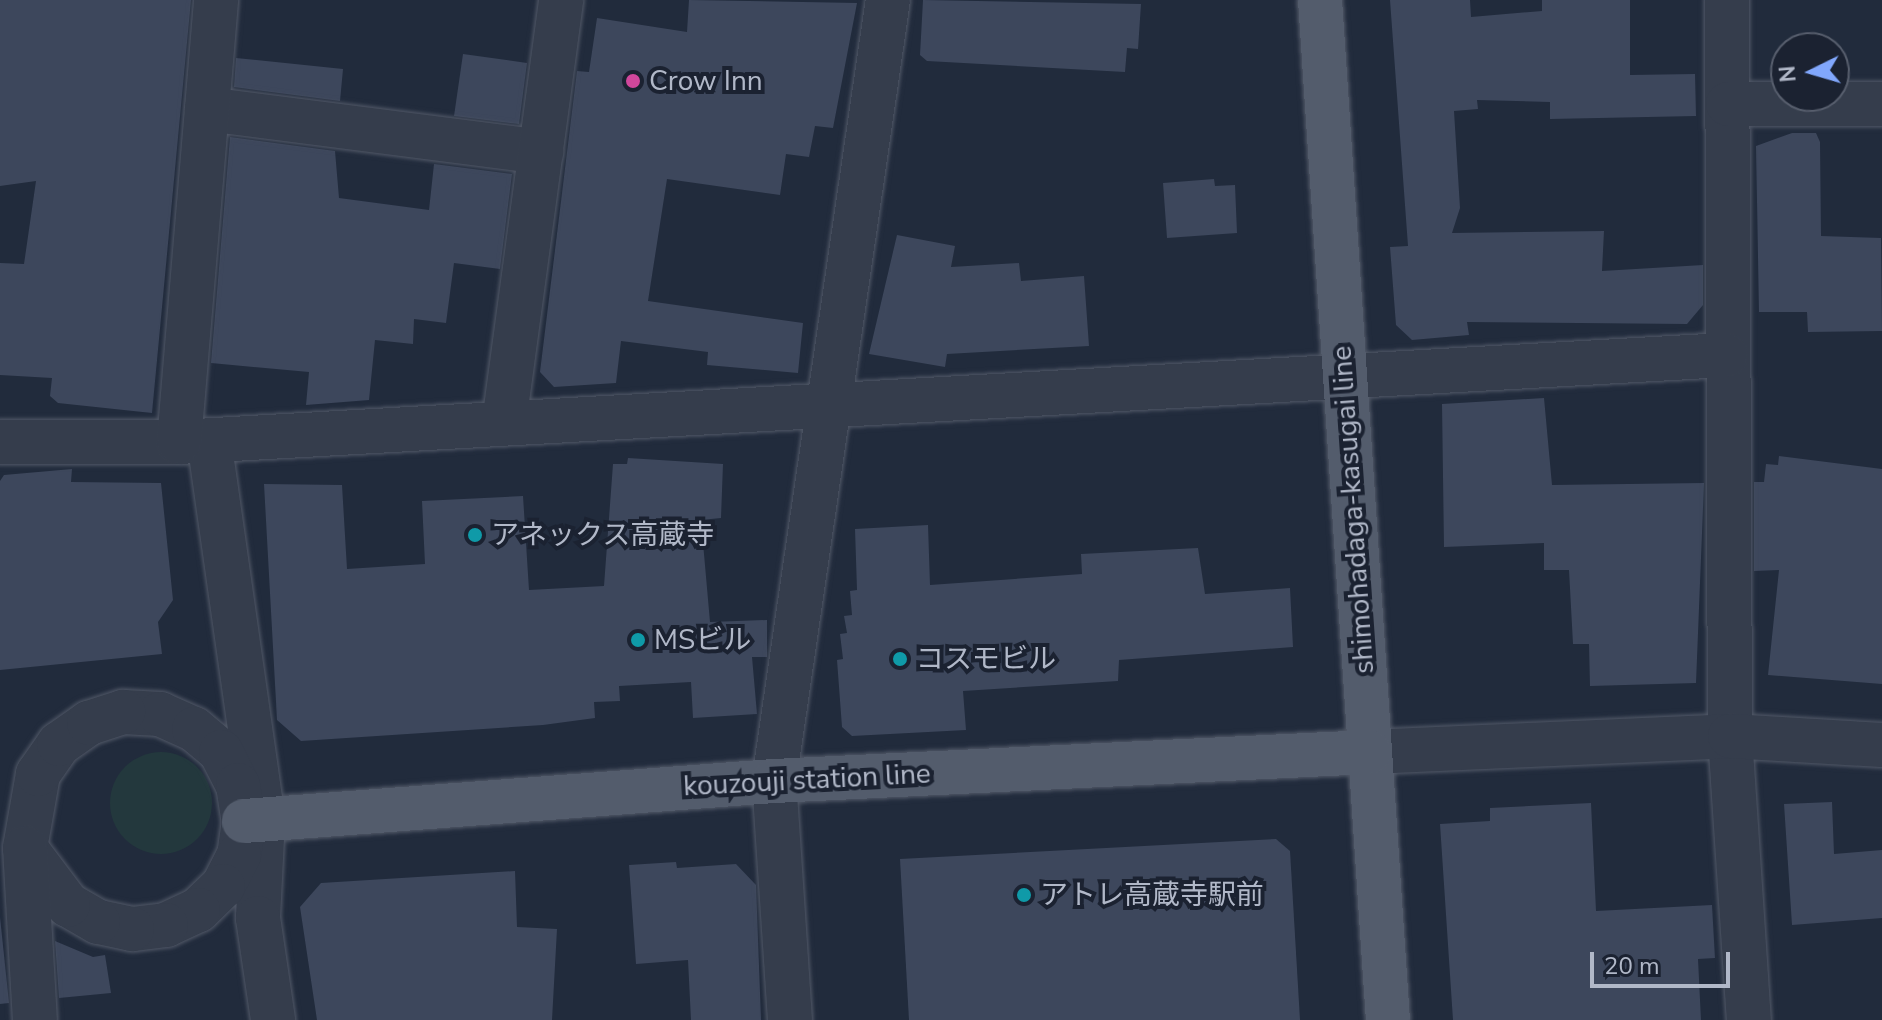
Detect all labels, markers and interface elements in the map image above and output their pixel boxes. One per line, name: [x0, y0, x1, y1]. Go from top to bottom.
north arrow: [1770, 32, 1850, 112]
place label: Crow Inn: [649, 64, 763, 98]
text: N: [1772, 64, 1804, 83]
marker: Crow Inn: [624, 72, 642, 90]
street label: shimohadaga-kasugai line: [1325, 345, 1381, 675]
place label: アネックス高蔵寺: [491, 518, 715, 552]
marker: アネックス高蔵寺: [466, 526, 484, 544]
place label: MSビル: [654, 623, 751, 657]
marker: MSビル: [629, 631, 647, 649]
place label: コスモビル: [916, 642, 1056, 676]
marker: コスモビル: [891, 650, 909, 668]
street label: kouzouji station line: [682, 757, 932, 803]
place label: アトレ高蔵寺駅前: [1040, 878, 1264, 912]
marker: アトレ高蔵寺駅前: [1015, 886, 1033, 904]
scale bar: [1594, 936, 1734, 986]
text: 20 m: [1604, 950, 1660, 982]

